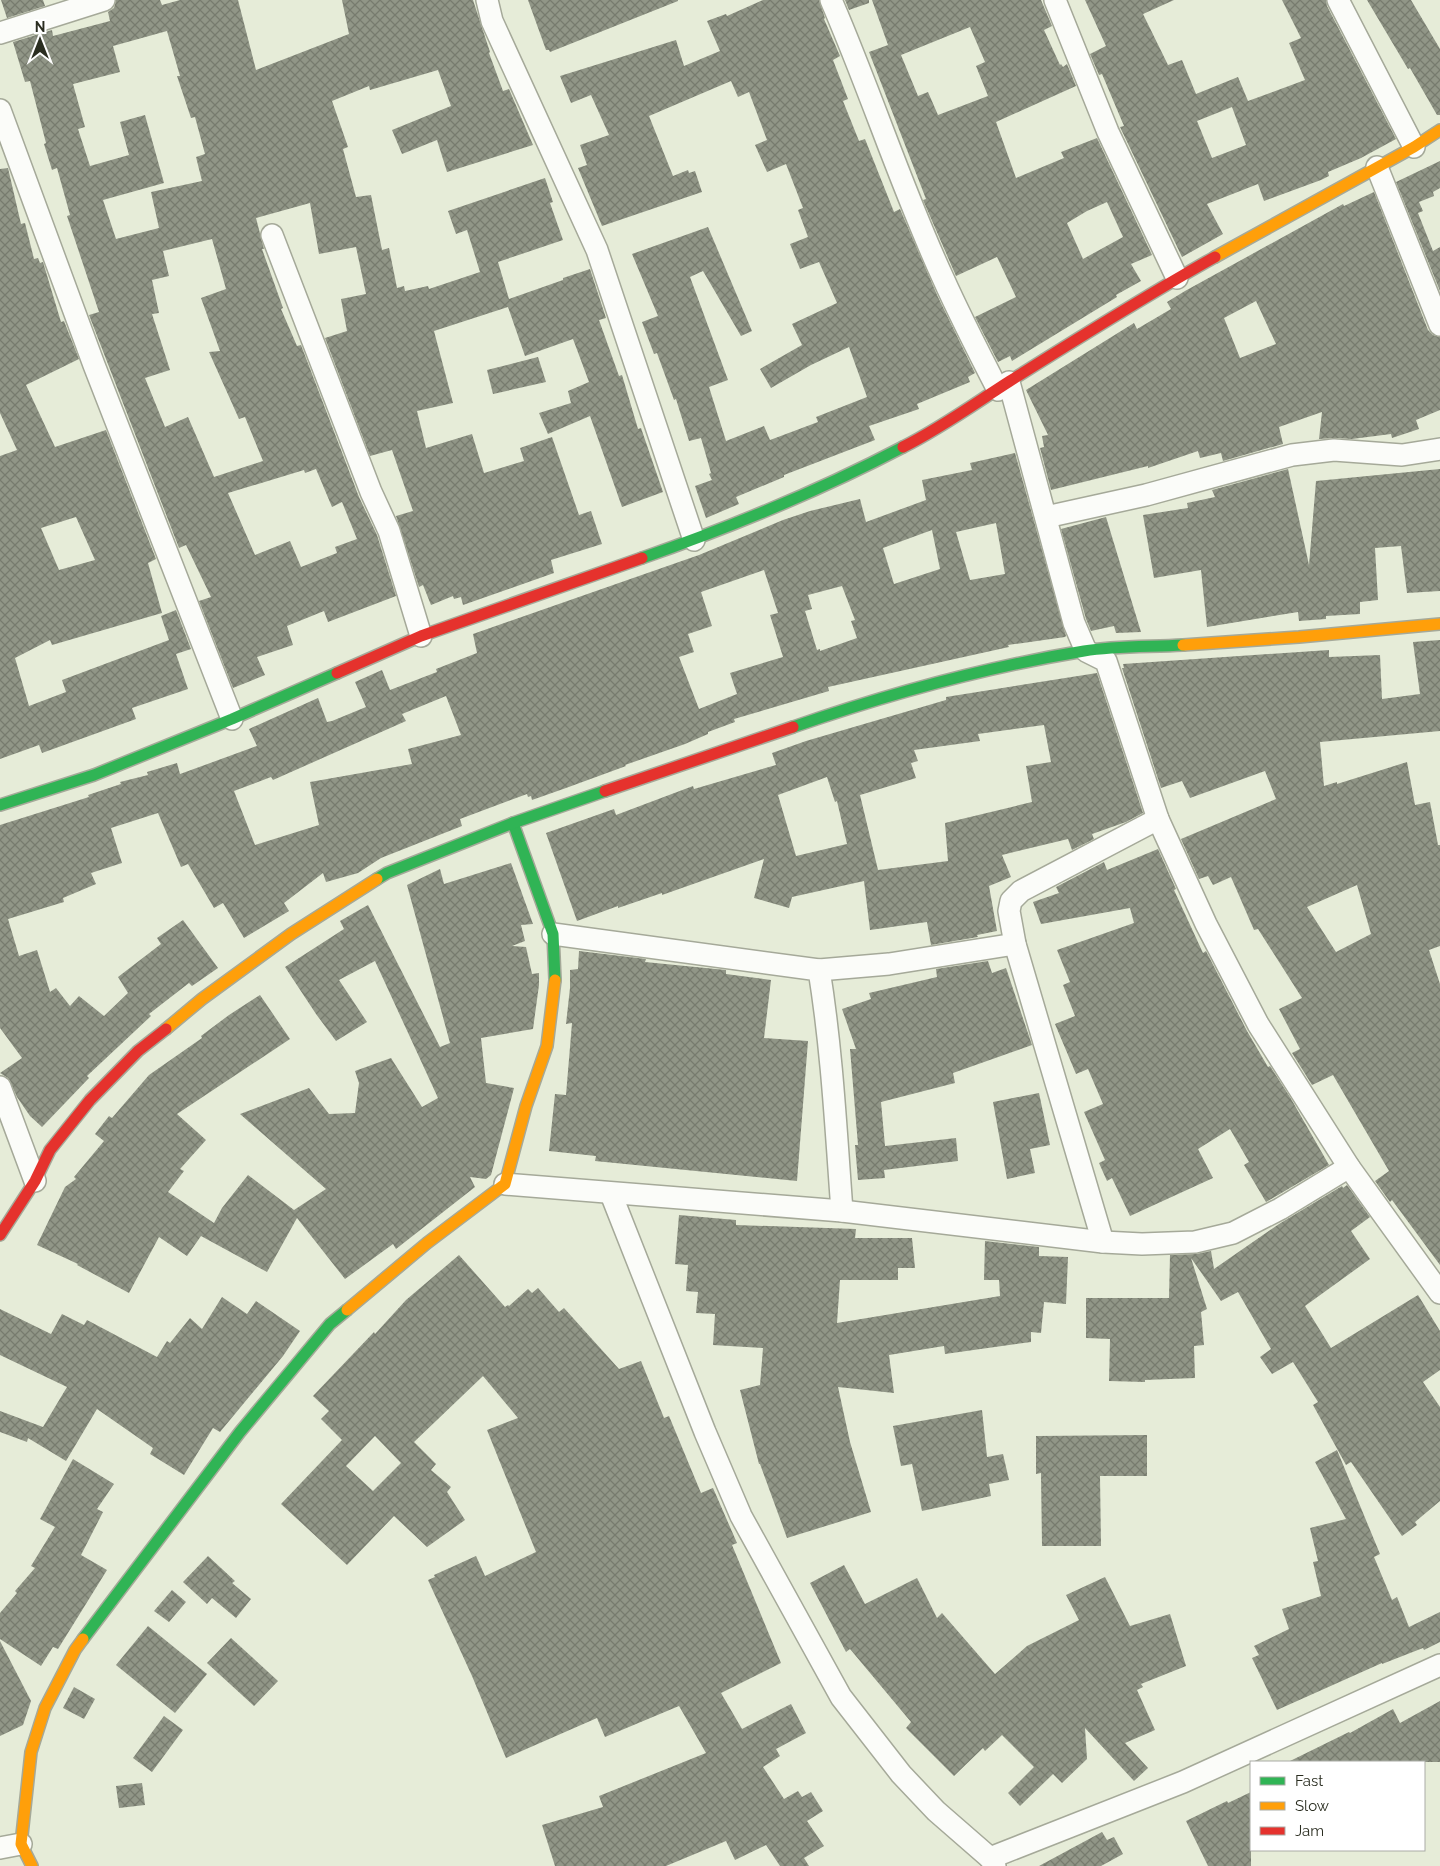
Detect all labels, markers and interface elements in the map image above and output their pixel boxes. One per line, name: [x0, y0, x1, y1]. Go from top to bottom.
north arrow: [15, 15, 65, 65]
text: N: [35, 19, 45, 35]
legend: [1250, 1761, 1425, 1851]
text: Fast: [1295, 1772, 1323, 1790]
text: Slow: [1295, 1797, 1329, 1815]
text: Jam: [1295, 1822, 1324, 1840]

